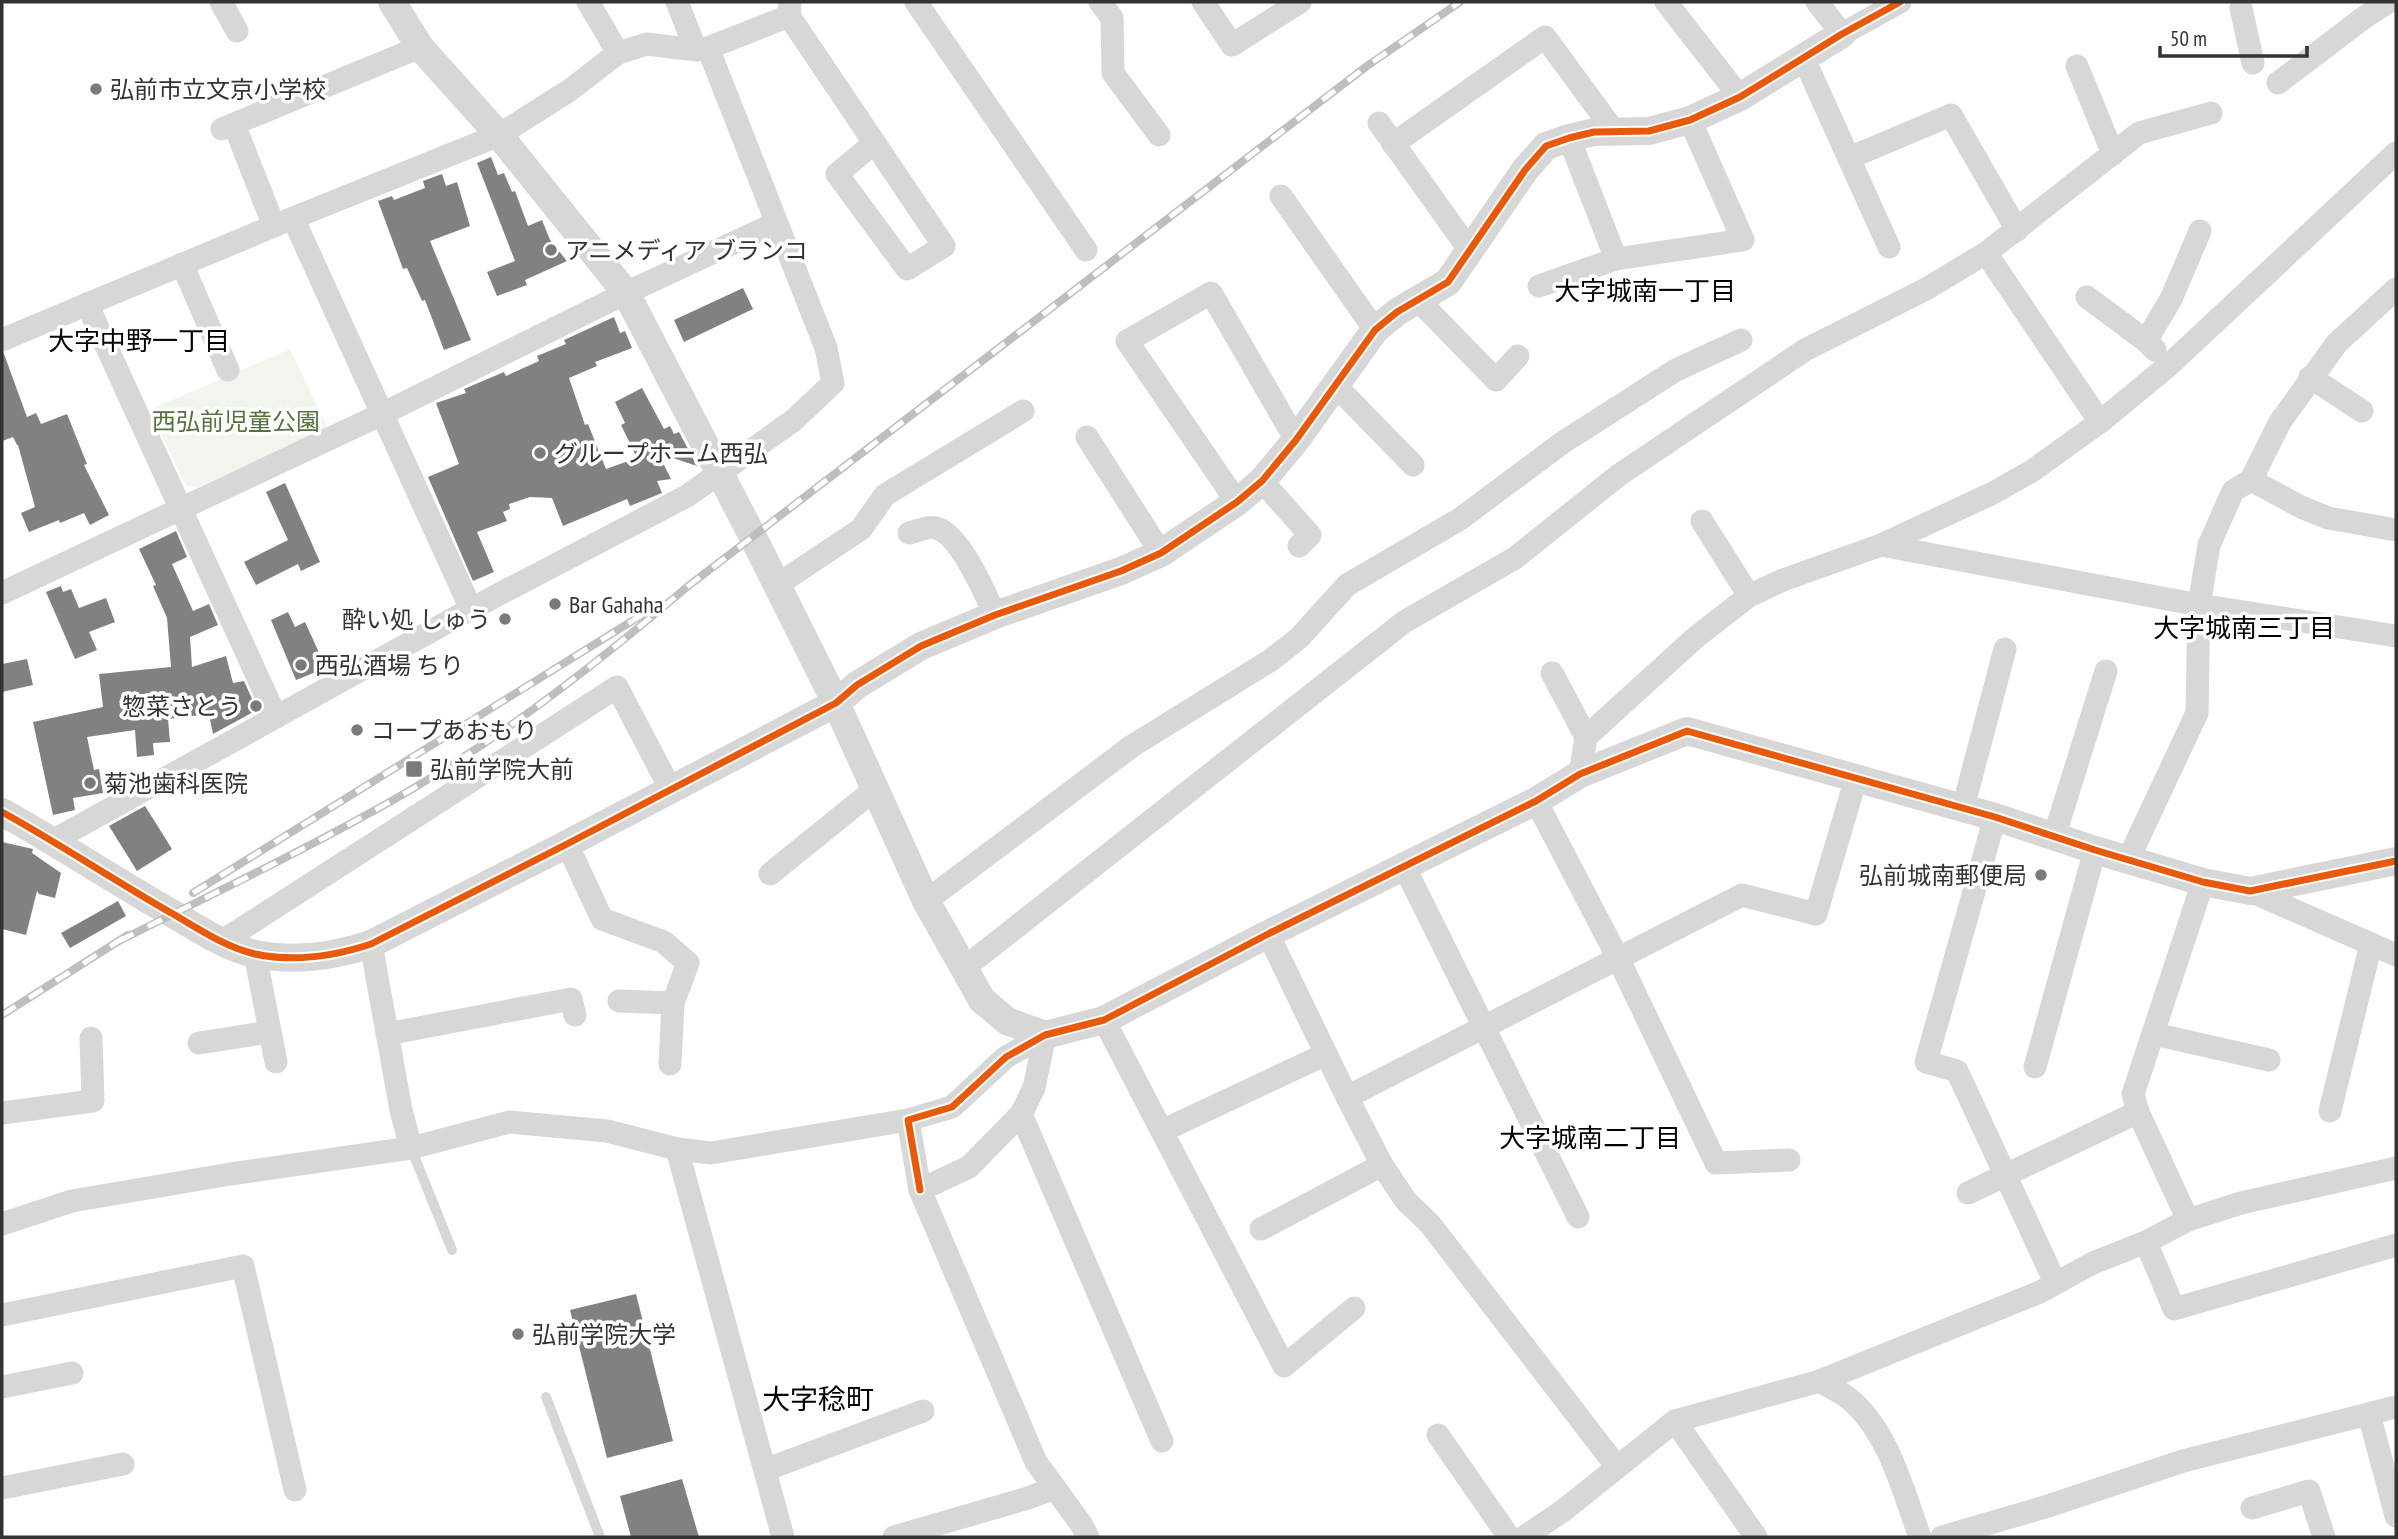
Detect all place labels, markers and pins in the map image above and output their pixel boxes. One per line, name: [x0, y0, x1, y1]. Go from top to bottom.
place label: 弘前市立文京小学校: [110, 74, 326, 105]
marker: 弘前市立文京小学校: [88, 81, 104, 97]
place label: アニメディア ブランコ: [565, 235, 808, 266]
marker: アニメディア ブランコ: [543, 242, 559, 258]
place label: グループホーム西弘: [554, 438, 768, 469]
marker: グループホーム西弘: [532, 445, 548, 461]
place label: Bar Gahaha: [569, 589, 663, 620]
marker: Bar Gahaha: [547, 596, 563, 612]
place label: 酔い処 しゅう: [342, 604, 491, 635]
marker: 酔い処 しゅう: [497, 611, 513, 627]
place label: 西弘酒場 ちり: [315, 650, 464, 681]
marker: 西弘酒場 ちり: [293, 657, 309, 673]
place label: 惣菜さとう: [122, 691, 242, 722]
marker: 惣菜さとう: [248, 698, 264, 714]
place label: コープあおもり: [371, 715, 538, 746]
marker: コープあおもり: [349, 722, 365, 738]
place label: 弘前学院大前: [430, 754, 574, 785]
marker: 弘前学院大前: [404, 759, 424, 779]
place label: 菊池歯科医院: [104, 768, 248, 799]
marker: 菊池歯科医院: [82, 775, 98, 791]
place label: 弘前城南郵便局: [1859, 860, 2027, 891]
marker: 弘前城南郵便局: [2033, 867, 2049, 883]
place label: 弘前学院大学: [532, 1319, 676, 1350]
marker: 弘前学院大学: [510, 1326, 526, 1342]

